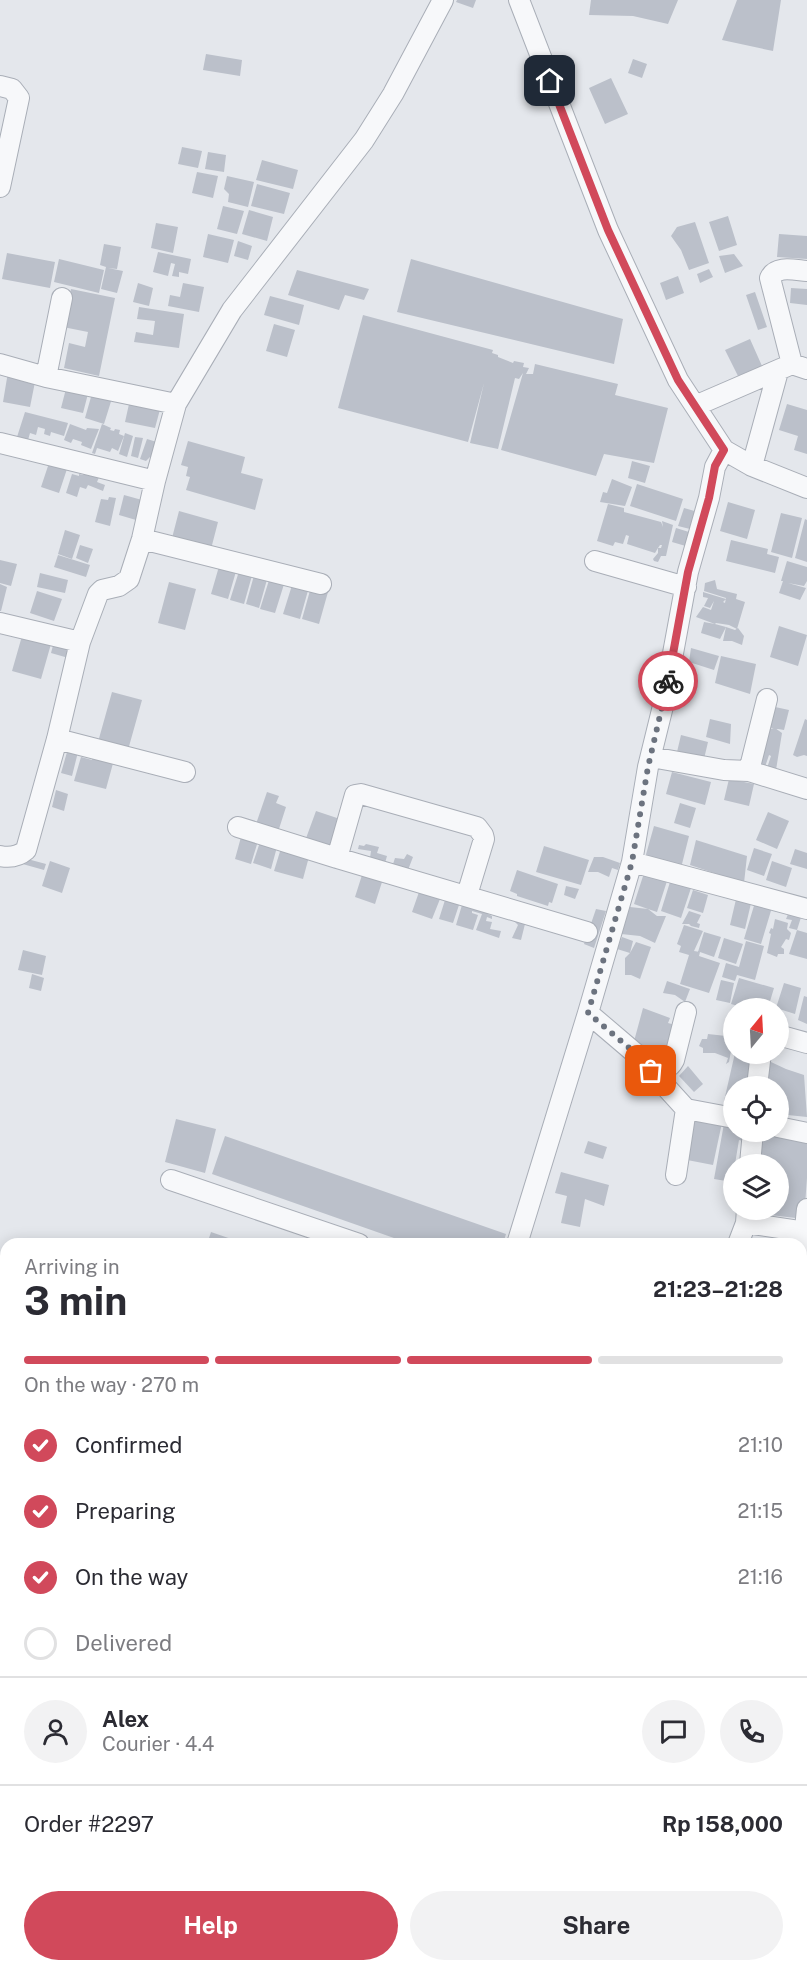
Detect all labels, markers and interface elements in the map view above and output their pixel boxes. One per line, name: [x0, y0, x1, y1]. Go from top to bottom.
pin: [524, 55, 575, 106]
icon: home: [533, 64, 566, 97]
courier: [638, 651, 698, 711]
icon: bike: [652, 665, 685, 698]
north arrow: [723, 998, 789, 1064]
map controls: [723, 998, 789, 1220]
pin: [625, 1045, 676, 1096]
icon: bag: [634, 1054, 667, 1087]
button: locate: [723, 1076, 789, 1142]
button: layers: [723, 1154, 789, 1220]
text: Arriving in: [24, 1255, 119, 1279]
text: 21:23–21:28: [653, 1276, 783, 1302]
text: 3 min: [24, 1278, 127, 1324]
text: On the way · 270 m: [24, 1373, 199, 1397]
icon: check: [24, 1429, 57, 1462]
text: Confirmed: [75, 1432, 182, 1458]
text: 21:10: [738, 1433, 783, 1457]
icon: check: [24, 1495, 57, 1528]
text: Preparing: [75, 1498, 176, 1524]
text: 21:15: [737, 1499, 783, 1523]
icon: check: [24, 1561, 57, 1594]
text: On the way: [75, 1564, 188, 1590]
text: 21:16: [738, 1565, 783, 1589]
text: Delivered: [75, 1630, 172, 1656]
button: person: [24, 1700, 87, 1763]
button: chat: [642, 1700, 705, 1763]
button: phone: [720, 1700, 783, 1763]
text: Alex: [102, 1706, 149, 1732]
text: Courier · 4.4: [102, 1732, 214, 1756]
text: Order #2297: [24, 1811, 154, 1837]
text: Rp 158,000: [662, 1811, 783, 1837]
button: Help: [24, 1891, 398, 1960]
button: Share: [410, 1891, 783, 1960]

